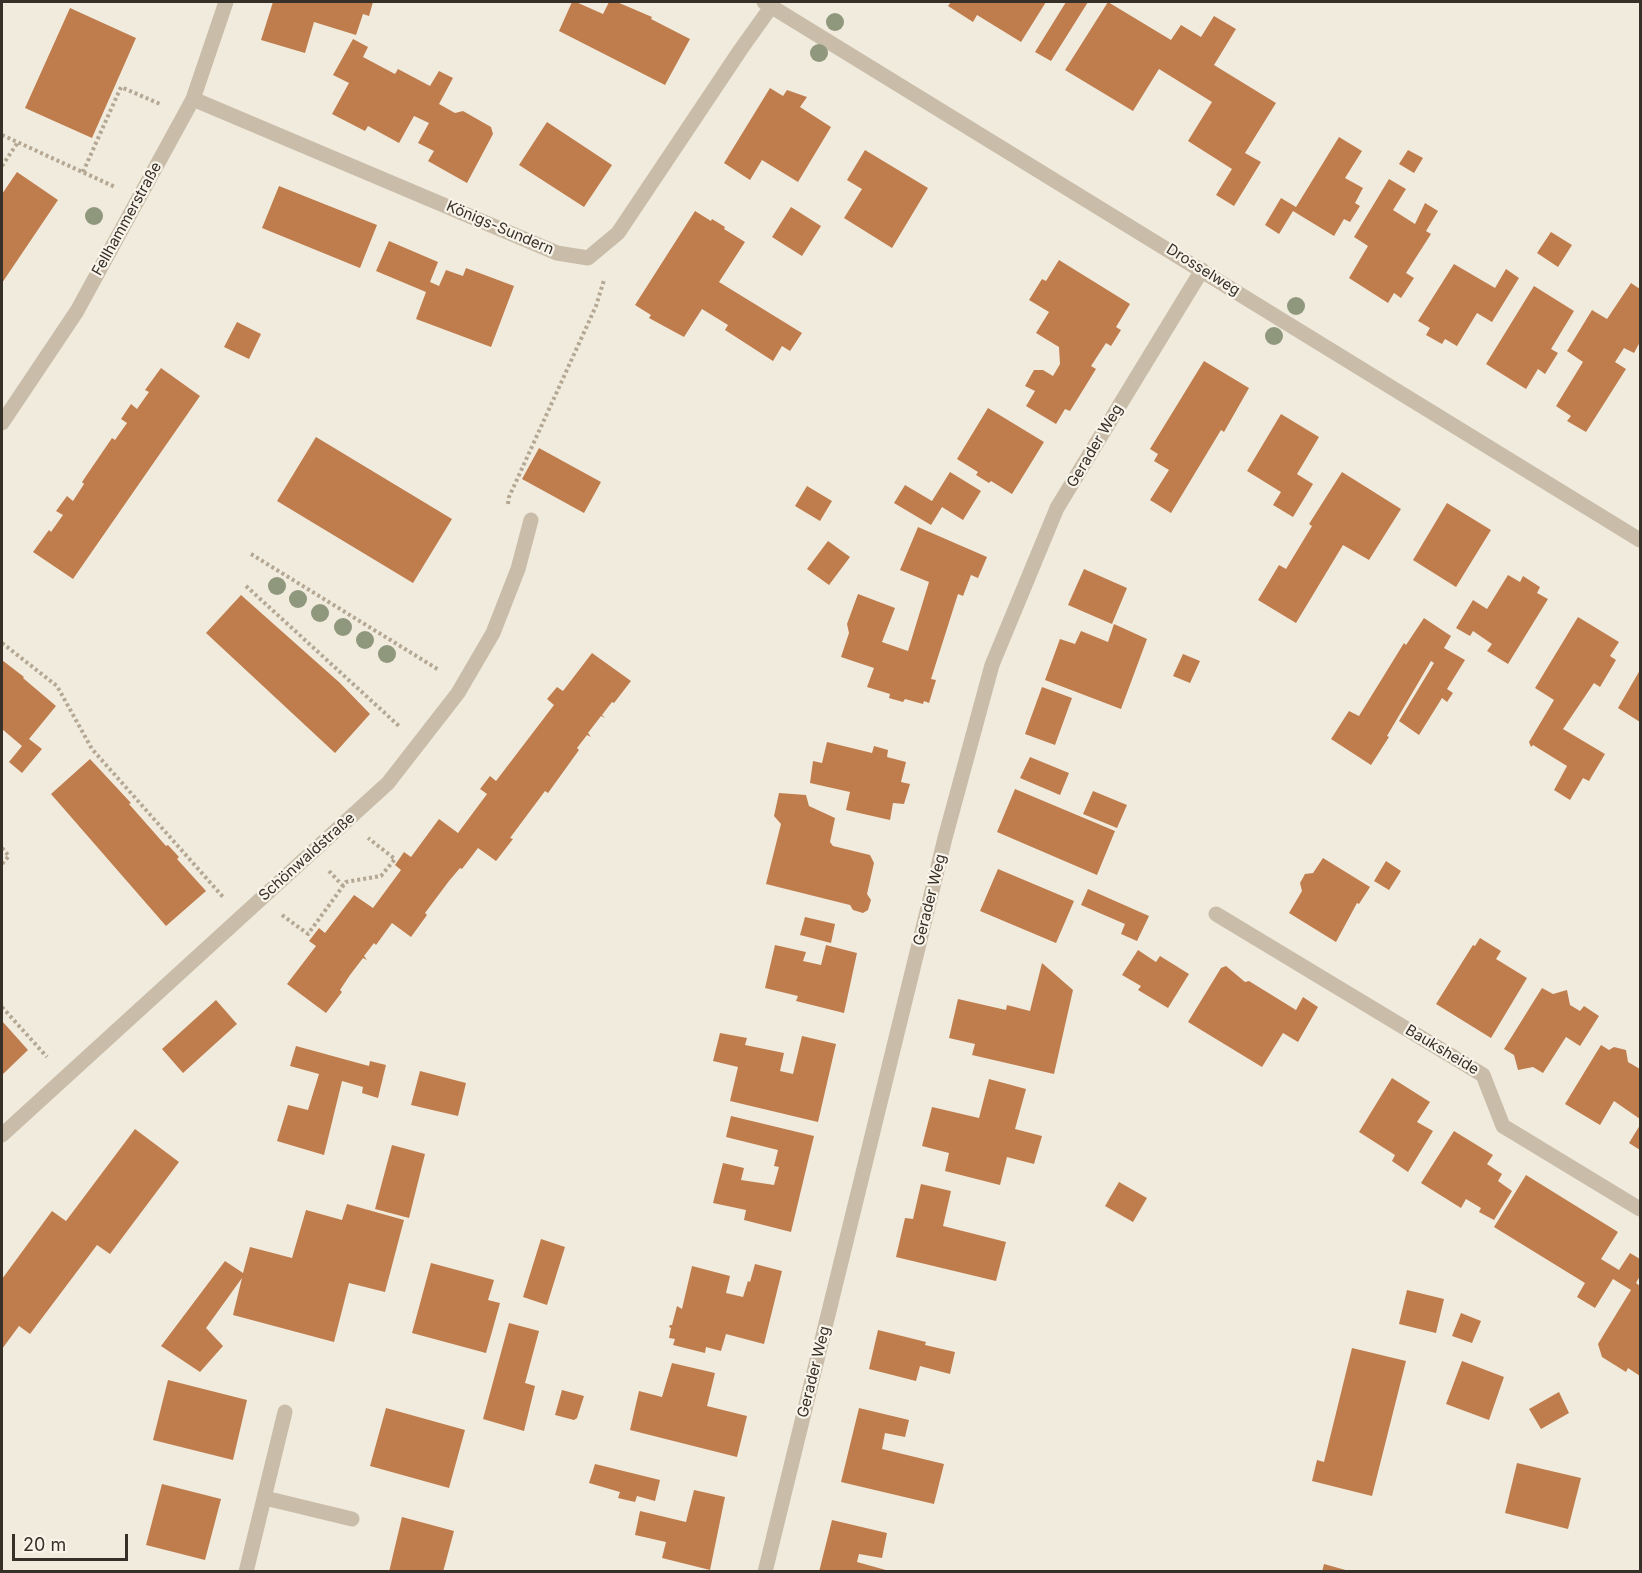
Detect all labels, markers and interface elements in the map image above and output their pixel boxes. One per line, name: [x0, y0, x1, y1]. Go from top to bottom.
street label: Fellhammerstraße: [88, 159, 166, 279]
street label: Königs-Sundern: [444, 197, 556, 259]
street label: Drosselweg: [1163, 240, 1243, 300]
street label: Gerader Weg: [1063, 401, 1127, 491]
street label: Schönwaldstraße: [255, 809, 359, 905]
street label: Gerader Weg: [910, 852, 950, 948]
street label: Bauksheide: [1402, 1021, 1482, 1079]
street label: Gerader Weg: [794, 1324, 834, 1420]
scale bar: [15, 1522, 130, 1560]
text: 20 m: [23, 1534, 66, 1555]

